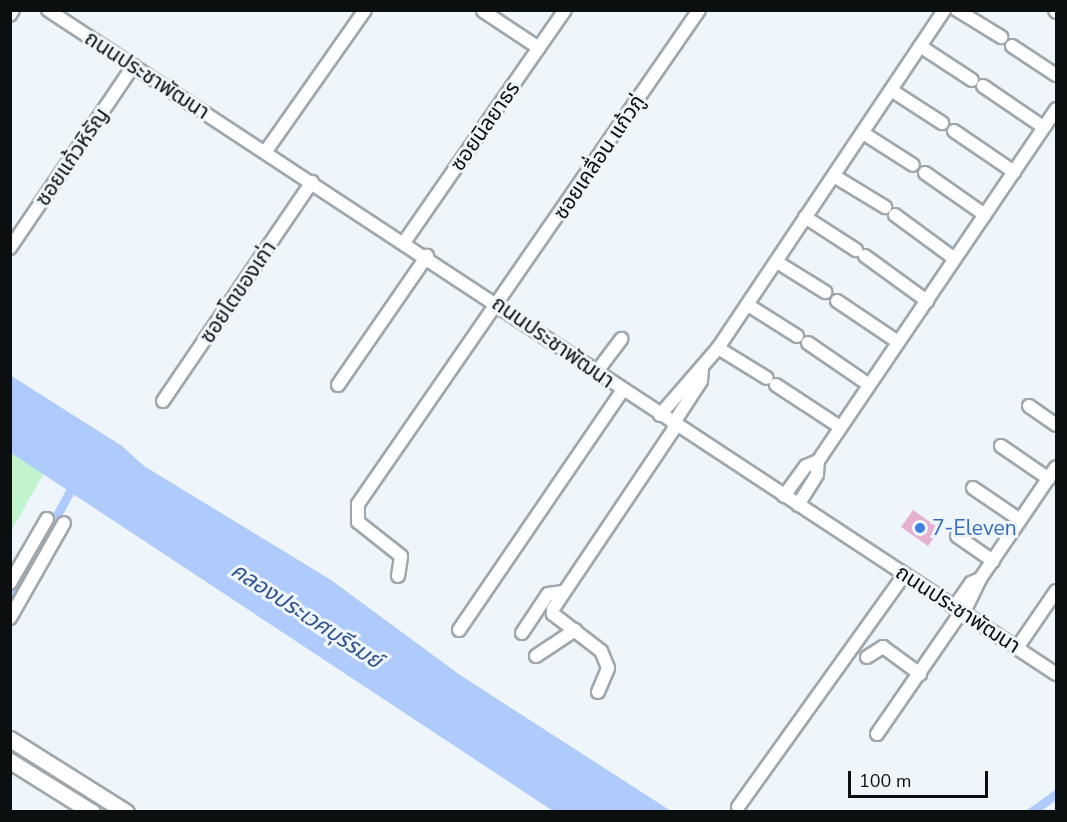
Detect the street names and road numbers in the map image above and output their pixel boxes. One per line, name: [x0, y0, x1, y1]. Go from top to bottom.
street label: ถนนประชาพัฒนา: [80, 25, 214, 125]
street label: ซอยนิลยาธร: [445, 76, 525, 176]
street label: ซอยเคลื่อน แก้วภู่: [548, 90, 650, 224]
street label: ซอยแก้วหิรัญ: [30, 103, 114, 211]
street label: ซอยโตของเก่า: [195, 236, 281, 348]
street label: ถนนประชาพัฒนา: [487, 291, 619, 393]
street label: ถนนประชาพัฒนา: [891, 559, 1025, 659]

